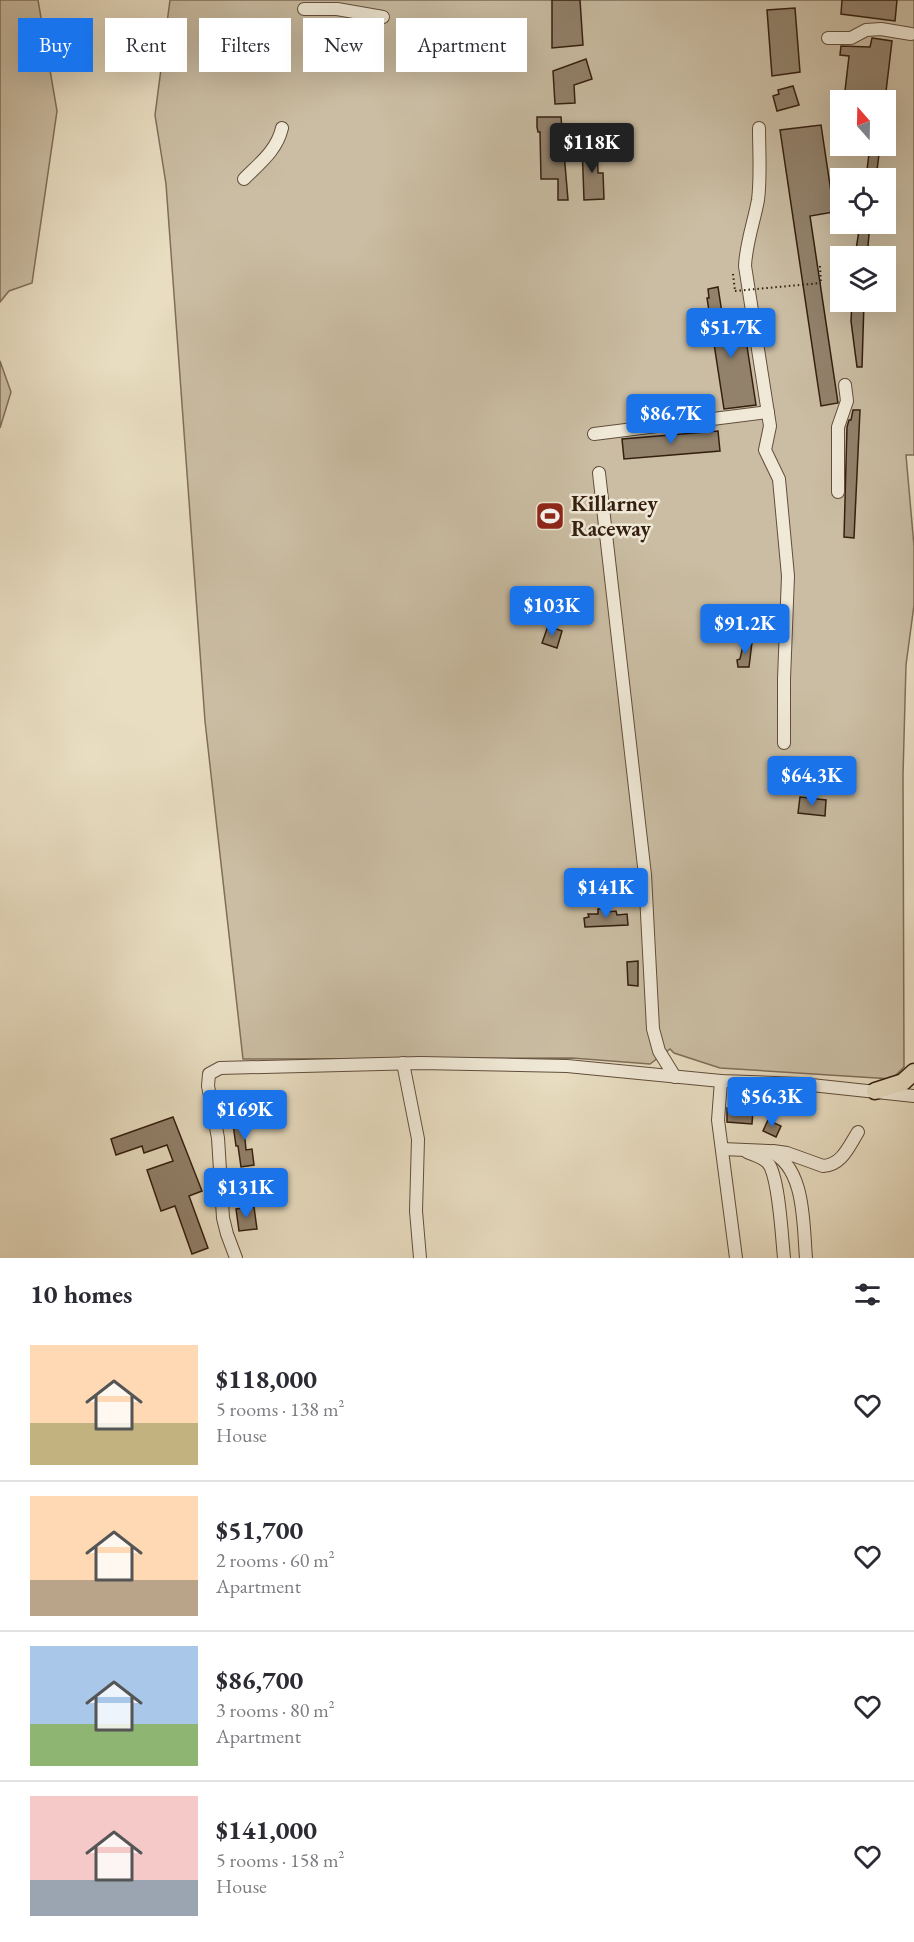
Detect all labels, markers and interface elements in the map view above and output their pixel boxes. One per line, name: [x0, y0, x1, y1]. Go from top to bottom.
chip: Buy: [18, 18, 93, 72]
chip: Rent: [105, 18, 187, 72]
chip: Filters: [199, 18, 291, 72]
chip: New: [303, 18, 384, 72]
chip: Apartment: [396, 18, 527, 72]
north arrow: [830, 90, 896, 156]
map controls: [830, 90, 896, 312]
pin: $118K: [550, 123, 634, 174]
text: $118K: [564, 129, 620, 155]
button: locate: [830, 168, 896, 234]
button: layers: [830, 246, 896, 312]
pin: $51.7K: [682, 308, 780, 359]
text: $51.7K: [700, 314, 762, 340]
pin: $86.7K: [622, 394, 720, 445]
text: $86.7K: [640, 400, 702, 426]
place label: Killarney Raceway: [571, 489, 658, 543]
sports icon: Killarney Raceway: [534, 500, 566, 532]
pin: $103K: [510, 586, 594, 637]
text: $103K: [524, 592, 580, 618]
pin: $91.2K: [696, 604, 794, 655]
text: $91.2K: [714, 610, 776, 636]
pin: $64.3K: [763, 756, 861, 807]
text: $64.3K: [781, 762, 843, 788]
pin: $141K: [564, 868, 648, 919]
text: $141K: [578, 874, 634, 900]
pin: $56.3K: [723, 1077, 821, 1128]
text: $56.3K: [741, 1083, 803, 1109]
pin: $169K: [203, 1090, 287, 1141]
text: $169K: [217, 1096, 273, 1122]
pin: $131K: [204, 1168, 288, 1219]
text: $131K: [218, 1174, 274, 1200]
text: 10 homes: [30, 1277, 132, 1311]
icon: filters: [851, 1278, 884, 1311]
text: $118,000: [216, 1362, 317, 1396]
icon: home: [78, 1369, 150, 1441]
icon: heart: [851, 1389, 884, 1422]
text: 5 rooms · 138 m²: [216, 1396, 344, 1422]
text: House: [216, 1422, 267, 1448]
text: $51,700: [216, 1513, 303, 1547]
icon: home: [78, 1520, 150, 1592]
icon: heart: [851, 1540, 884, 1573]
text: 2 rooms · 60 m²: [216, 1547, 335, 1573]
text: Apartment: [216, 1573, 301, 1599]
text: $86,700: [216, 1663, 303, 1697]
icon: home: [78, 1670, 150, 1742]
icon: heart: [851, 1690, 884, 1723]
text: 3 rooms · 80 m²: [216, 1697, 335, 1723]
text: Apartment: [216, 1723, 301, 1749]
text: $141,000: [216, 1813, 317, 1847]
icon: home: [78, 1820, 150, 1892]
icon: heart: [851, 1840, 884, 1873]
text: 5 rooms · 158 m²: [216, 1847, 344, 1873]
text: House: [216, 1873, 267, 1899]

